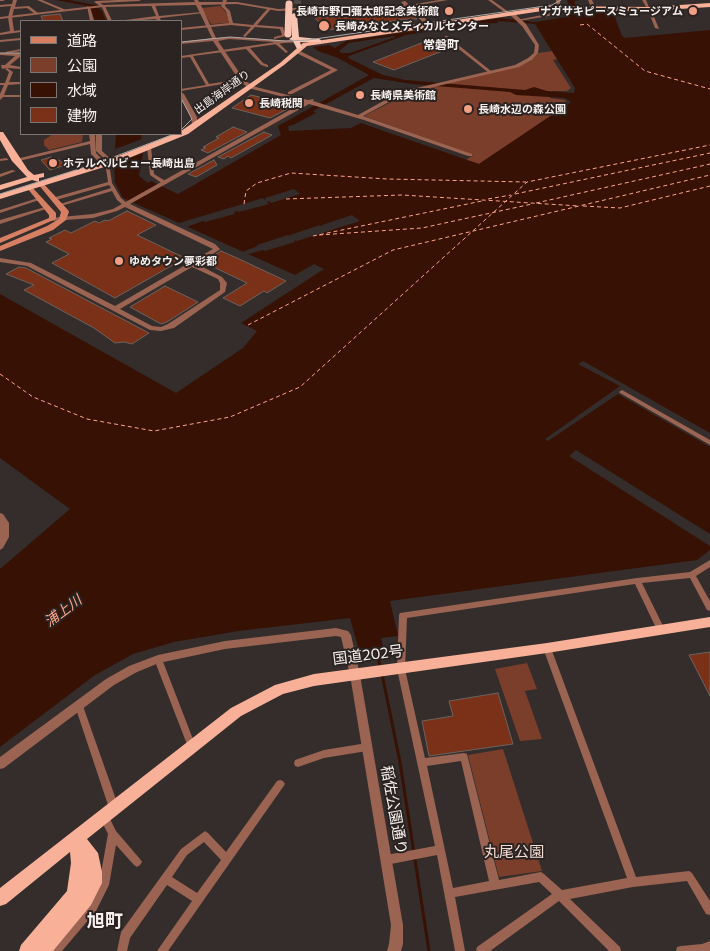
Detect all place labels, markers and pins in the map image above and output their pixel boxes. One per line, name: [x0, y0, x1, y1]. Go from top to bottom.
place label: 長崎市野口彌太郎記念美術館: [296, 4, 439, 18]
place label: ナガサキピースミュージアム: [540, 4, 683, 18]
marker: 長崎市野口彌太郎記念美術館: [443, 5, 455, 17]
marker: ナガサキピースミュージアム: [687, 5, 699, 17]
marker: 長崎みなとメディカルセンター: [317, 19, 331, 33]
place label: 長崎みなとメディカルセンター: [335, 19, 489, 33]
place label: 長崎県美術館: [370, 88, 436, 102]
marker: 長崎県美術館: [354, 89, 366, 101]
place label: 長崎税関: [259, 96, 303, 110]
marker: 長崎税関: [243, 97, 255, 109]
place label: 長崎水辺の森公園: [478, 102, 566, 116]
marker: 長崎水辺の森公園: [462, 103, 474, 115]
place label: ホテルベルビュー長崎出島: [63, 156, 195, 170]
marker: ホテルベルビュー長崎出島: [47, 157, 59, 169]
place label: ゆめタウン夢彩都: [129, 254, 217, 268]
marker: ゆめタウン夢彩都: [113, 255, 125, 267]

